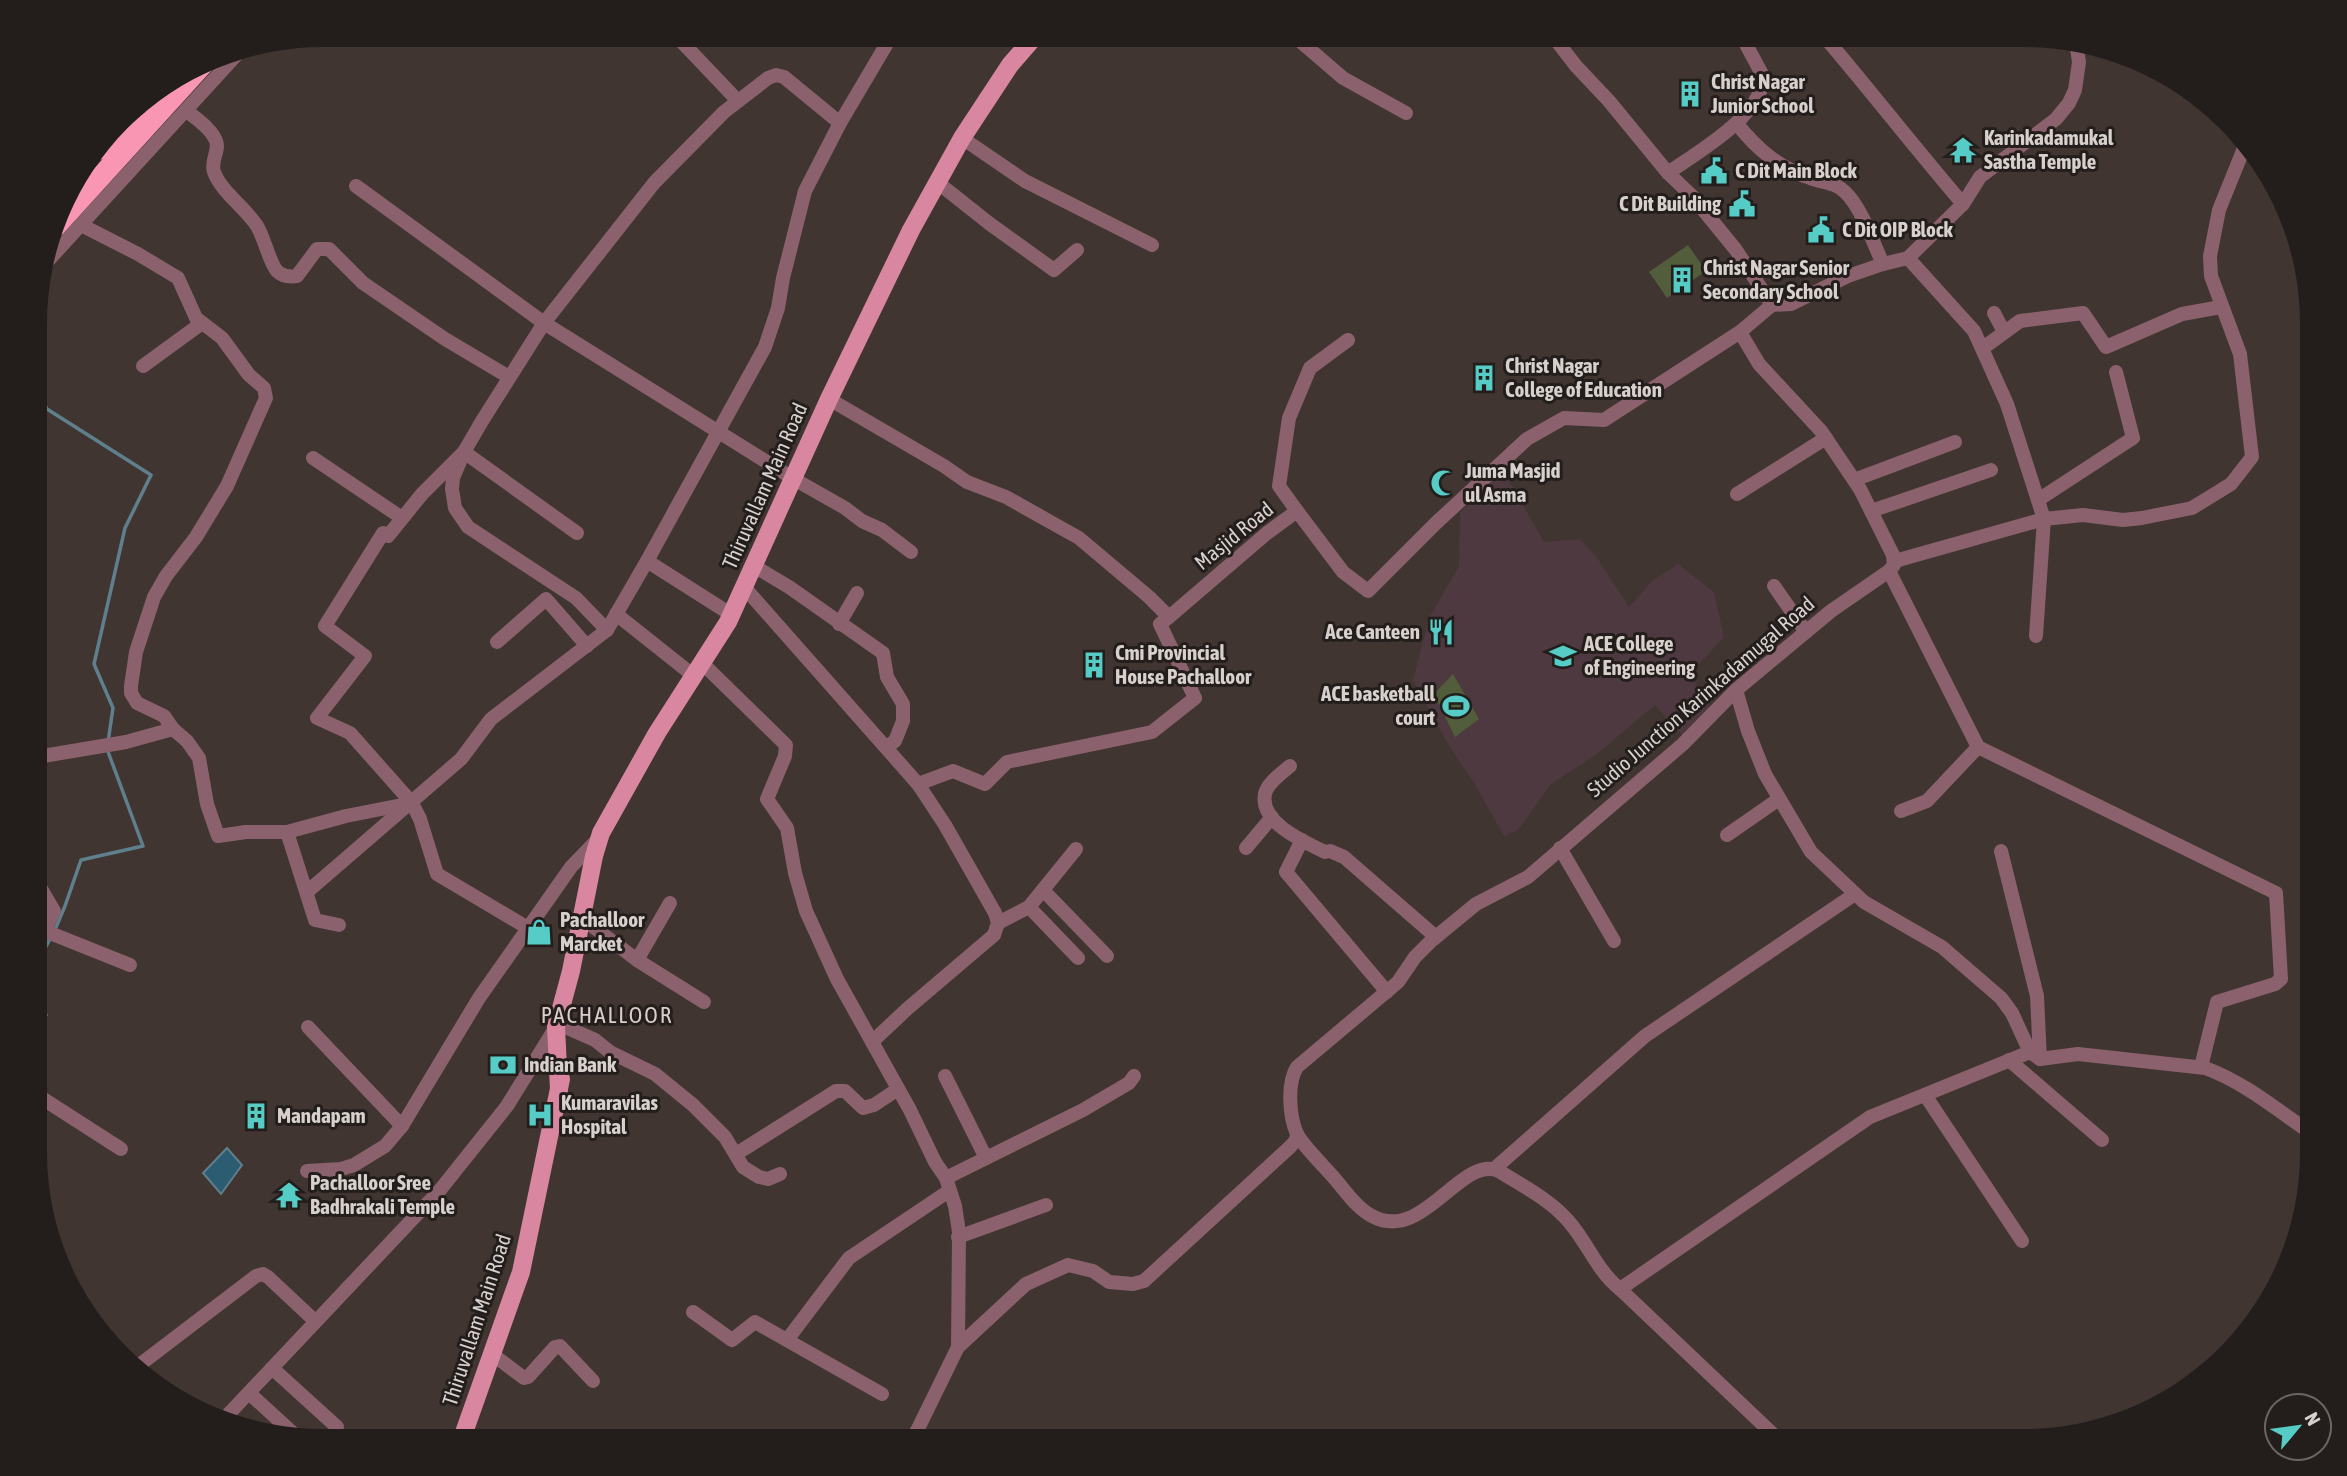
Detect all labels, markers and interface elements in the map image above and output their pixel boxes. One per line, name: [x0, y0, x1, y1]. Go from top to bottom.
place label: Christ Nagar Junior School: [1710, 69, 1814, 117]
building icon: Christ Nagar Junior School: [1675, 79, 1705, 109]
place label: Karinkadamukal Sastha Temple: [1984, 125, 2114, 173]
temple icon: Karinkadamukal Sastha Temple: [1948, 135, 1978, 165]
public building icon: C Dit Main Block: [1699, 156, 1729, 186]
place label: C Dit Main Block: [1735, 158, 1858, 182]
public building icon: C Dit Building: [1727, 189, 1757, 219]
place label: C Dit Building: [1619, 191, 1722, 215]
public building icon: C Dit OIP Block: [1806, 215, 1836, 245]
place label: C Dit OIP Block: [1842, 217, 1954, 241]
place label: Christ Nagar Senior Secondary School: [1703, 255, 1850, 303]
building icon: Christ Nagar Senior Secondary School: [1667, 265, 1697, 295]
place label: Christ Nagar College of Education: [1505, 353, 1662, 401]
building icon: Christ Nagar College of Education: [1469, 363, 1499, 393]
street label: Thiruvallam Main Road: [717, 399, 811, 572]
place label: Juma Masjid ul Asma: [1464, 458, 1561, 506]
mosque icon: Juma Masjid ul Asma: [1429, 468, 1459, 498]
street label: Masjid Road: [1189, 496, 1277, 574]
street label: Studio Junction Karinkadamugal Road: [1582, 591, 1819, 801]
restaurant icon: Ace Canteen: [1426, 617, 1456, 647]
place label: Ace Canteen: [1324, 619, 1420, 643]
place label: ACE College of Engineering: [1583, 631, 1696, 679]
place label: Cmi Provincial House Pachalloor: [1115, 640, 1252, 688]
school or university icon: ACE College of Engineering: [1548, 641, 1578, 671]
building icon: Cmi Provincial House Pachalloor: [1079, 650, 1109, 680]
place label: ACE basketball court: [1320, 681, 1435, 729]
sports icon: ACE basketball court: [1441, 691, 1471, 721]
place label: Pachalloor Marcket: [560, 907, 645, 955]
shop icon: Pachalloor Marcket: [524, 917, 554, 947]
district label: PACHALLOOR: [541, 1002, 673, 1028]
bank icon: Indian Bank: [488, 1050, 518, 1080]
place label: Indian Bank: [524, 1052, 617, 1076]
place label: Kumaravilas Hospital: [561, 1090, 658, 1138]
hospital icon: Kumaravilas Hospital: [525, 1100, 555, 1130]
building icon: Mandapam: [241, 1101, 271, 1131]
place label: Mandapam: [277, 1103, 366, 1127]
place label: Pachalloor Sree Badhrakali Temple: [310, 1170, 455, 1218]
temple icon: Pachalloor Sree Badhrakali Temple: [274, 1180, 304, 1210]
street label: Thiruvallam Main Road: [437, 1231, 515, 1409]
north arrow: [2263, 1392, 2333, 1462]
text: N: [2301, 1409, 2325, 1429]

